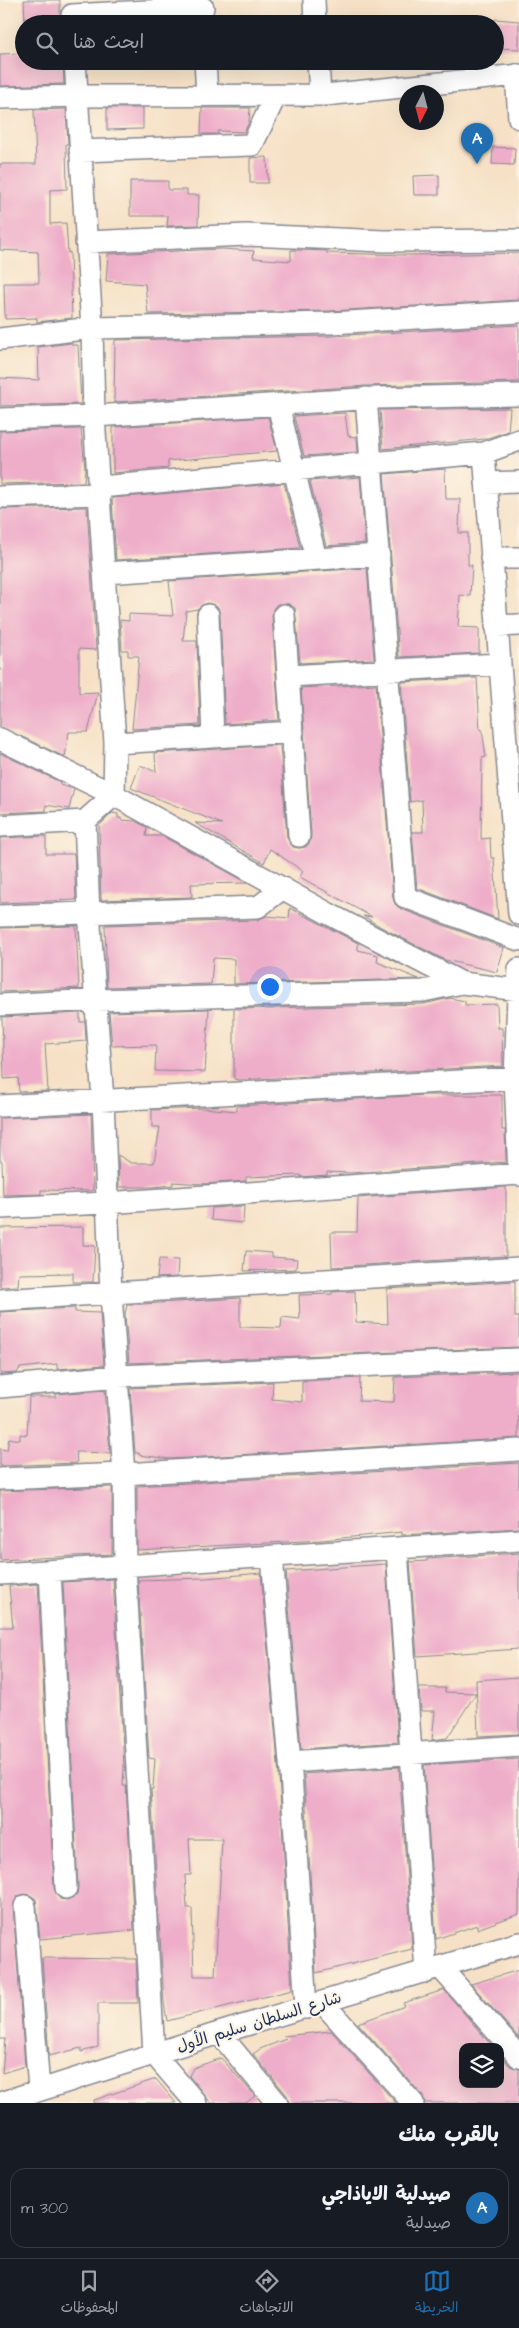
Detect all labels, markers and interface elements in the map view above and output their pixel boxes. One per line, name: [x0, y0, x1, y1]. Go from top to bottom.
search box: [15, 15, 504, 70]
icon: search: [33, 29, 61, 57]
text: ابحث هنا: [73, 29, 144, 56]
north arrow: [399, 85, 444, 130]
pin: A: [461, 123, 493, 164]
your location: [257, 974, 283, 1000]
street label: شارع السلطان سليم الأول: [174, 1986, 344, 2059]
map controls: [459, 2043, 504, 2088]
button: layers: [459, 2043, 504, 2088]
text: بالقرب منك: [398, 2120, 499, 2149]
text: صيدلية الاياذاجي: [322, 2181, 451, 2208]
text: 300 m: [21, 2197, 68, 2219]
text: A: [477, 2197, 487, 2219]
text: صيدلية: [406, 2212, 451, 2234]
tab: المحفوظات: [61, 2267, 118, 2320]
tab: الاتجاهات: [239, 2267, 294, 2320]
tab: الخريطة: [415, 2267, 458, 2320]

